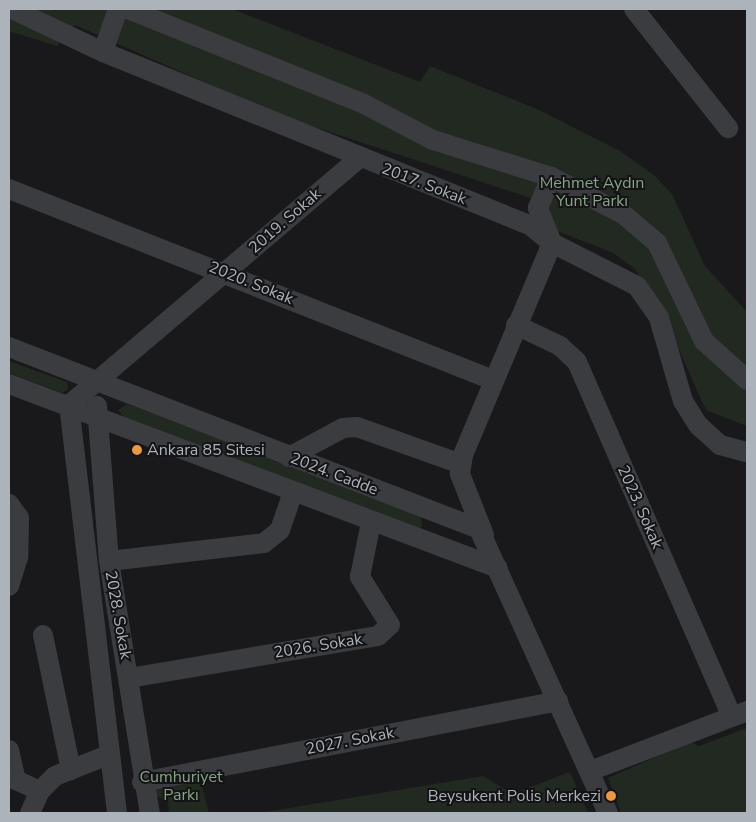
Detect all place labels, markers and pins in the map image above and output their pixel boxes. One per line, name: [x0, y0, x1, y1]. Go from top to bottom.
place label: Ankara 85 Sitesi: [147, 440, 265, 460]
marker: Ankara 85 Sitesi: [131, 444, 143, 456]
place label: Beysukent Polis Merkezi: [428, 786, 601, 806]
marker: Beysukent Polis Merkezi: [605, 790, 617, 802]

